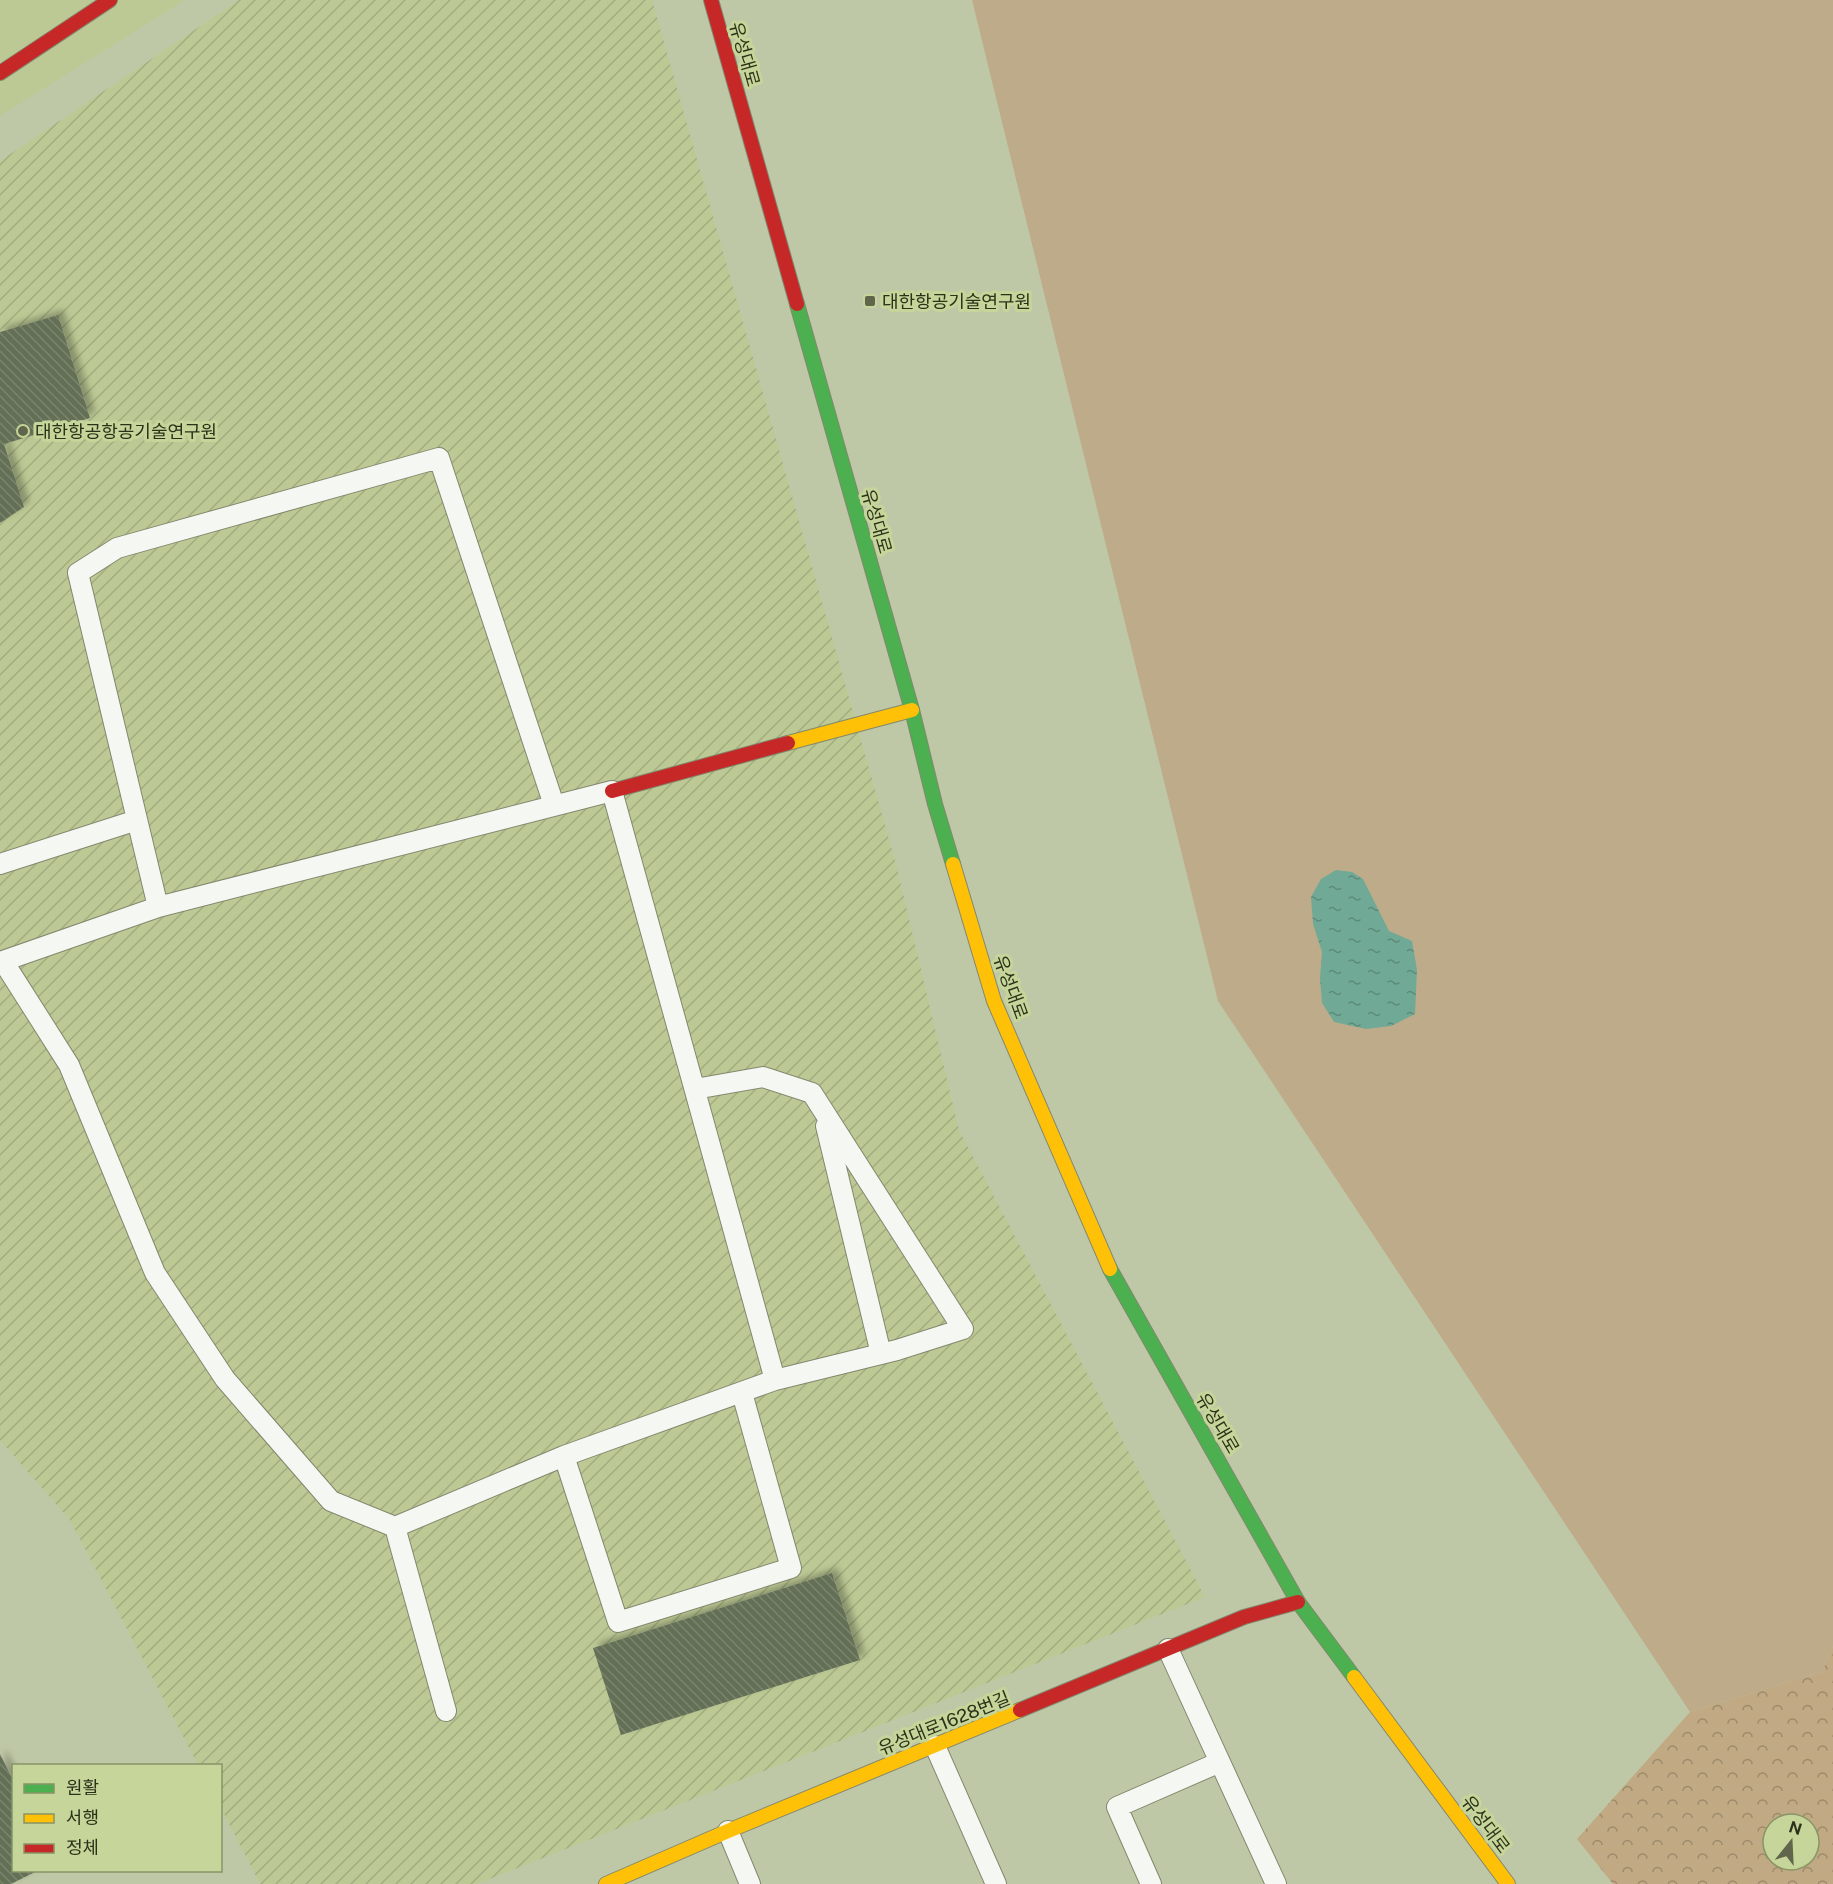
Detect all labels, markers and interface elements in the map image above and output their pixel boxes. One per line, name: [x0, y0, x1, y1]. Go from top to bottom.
street label: 유성대로: [726, 19, 764, 89]
place label: 대한항공기술연구원: [882, 291, 1031, 312]
marker: 대한항공기술연구원: [863, 294, 877, 308]
place label: 대한항공항공기술연구원: [35, 421, 217, 442]
marker: 대한항공항공기술연구원: [16, 424, 30, 438]
street label: 유성대로: [858, 486, 896, 556]
street label: 유성대로: [990, 952, 1032, 1022]
street label: 유성대로: [1192, 1389, 1244, 1457]
street label: 유성대로1628번길: [875, 1687, 1013, 1759]
legend: [12, 1764, 222, 1872]
text: 원활: [66, 1777, 99, 1798]
street label: 유성대로: [1458, 1791, 1514, 1857]
text: 서행: [66, 1807, 99, 1828]
north arrow: [1761, 1812, 1821, 1872]
text: N: [1787, 1817, 1804, 1839]
text: 정체: [66, 1837, 99, 1858]

